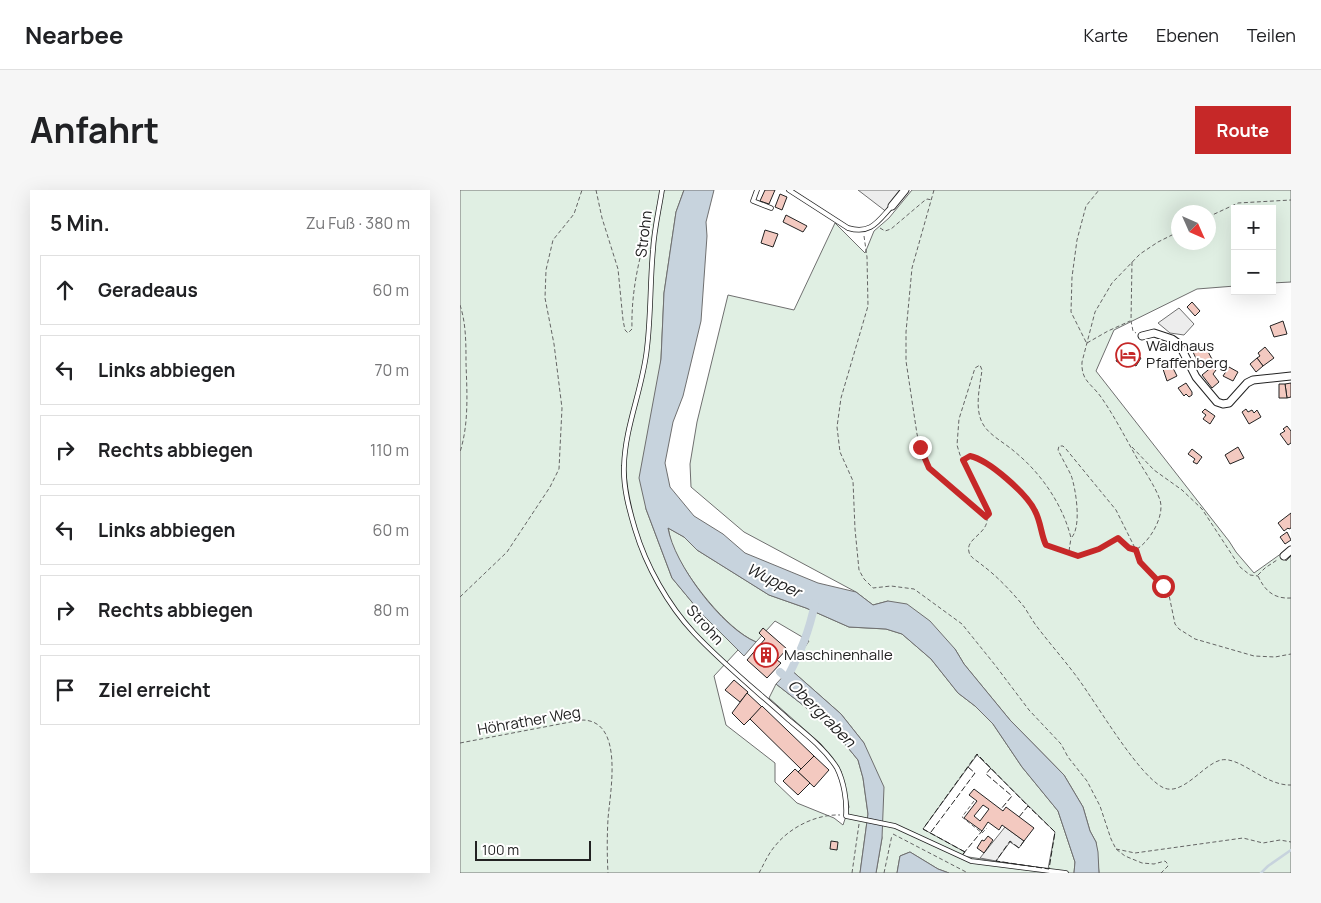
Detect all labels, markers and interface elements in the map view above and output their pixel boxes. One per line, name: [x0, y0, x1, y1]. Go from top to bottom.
text: Nearbee: [25, 18, 124, 51]
text: Karte: [1084, 23, 1128, 47]
text: Ebenen: [1156, 23, 1219, 47]
text: Teilen: [1247, 23, 1296, 47]
text: Anfahrt: [30, 106, 159, 154]
button: Route: [1195, 106, 1291, 154]
north arrow: [1171, 205, 1216, 250]
map controls: [1231, 205, 1276, 295]
button: +: [1231, 205, 1276, 250]
text: 5 Min.: [50, 209, 110, 237]
street label: Strohn: [630, 209, 657, 259]
text: Zu Fuß · 380 m: [306, 212, 410, 234]
button: −: [1231, 250, 1276, 295]
icon: ahead: [51, 276, 79, 304]
text: Geradeaus: [98, 277, 198, 303]
text: 60 m: [373, 279, 409, 301]
place label: Waldhaus Pfaffenberg: [1146, 335, 1228, 373]
hotel icon: Waldhaus Pfaffenberg: [1115, 342, 1141, 368]
icon: left: [51, 356, 79, 384]
text: Links abbiegen: [98, 357, 235, 383]
text: 70 m: [374, 359, 409, 381]
icon: right: [51, 436, 79, 464]
route end: [909, 436, 932, 459]
text: Rechts abbiegen: [98, 437, 253, 463]
text: 110 m: [370, 439, 409, 461]
icon: left: [51, 516, 79, 544]
text: Links abbiegen: [98, 517, 235, 543]
text: 60 m: [373, 519, 409, 541]
water label: Wupper: [743, 557, 807, 604]
route start: [1152, 575, 1175, 598]
icon: right: [51, 596, 79, 624]
text: Rechts abbiegen: [98, 597, 253, 623]
text: 80 m: [373, 599, 409, 621]
street label: Strohn: [682, 600, 729, 649]
building icon: Maschinenhalle: [753, 642, 779, 668]
place label: Maschinenhalle: [784, 644, 893, 665]
water label: Obergraben: [783, 674, 861, 752]
icon: arrive: [51, 676, 79, 704]
text: Ziel erreicht: [98, 677, 211, 703]
street label: Höhrather Weg: [476, 701, 582, 740]
scale bar: [475, 838, 591, 861]
text: 100 m: [482, 840, 519, 859]

